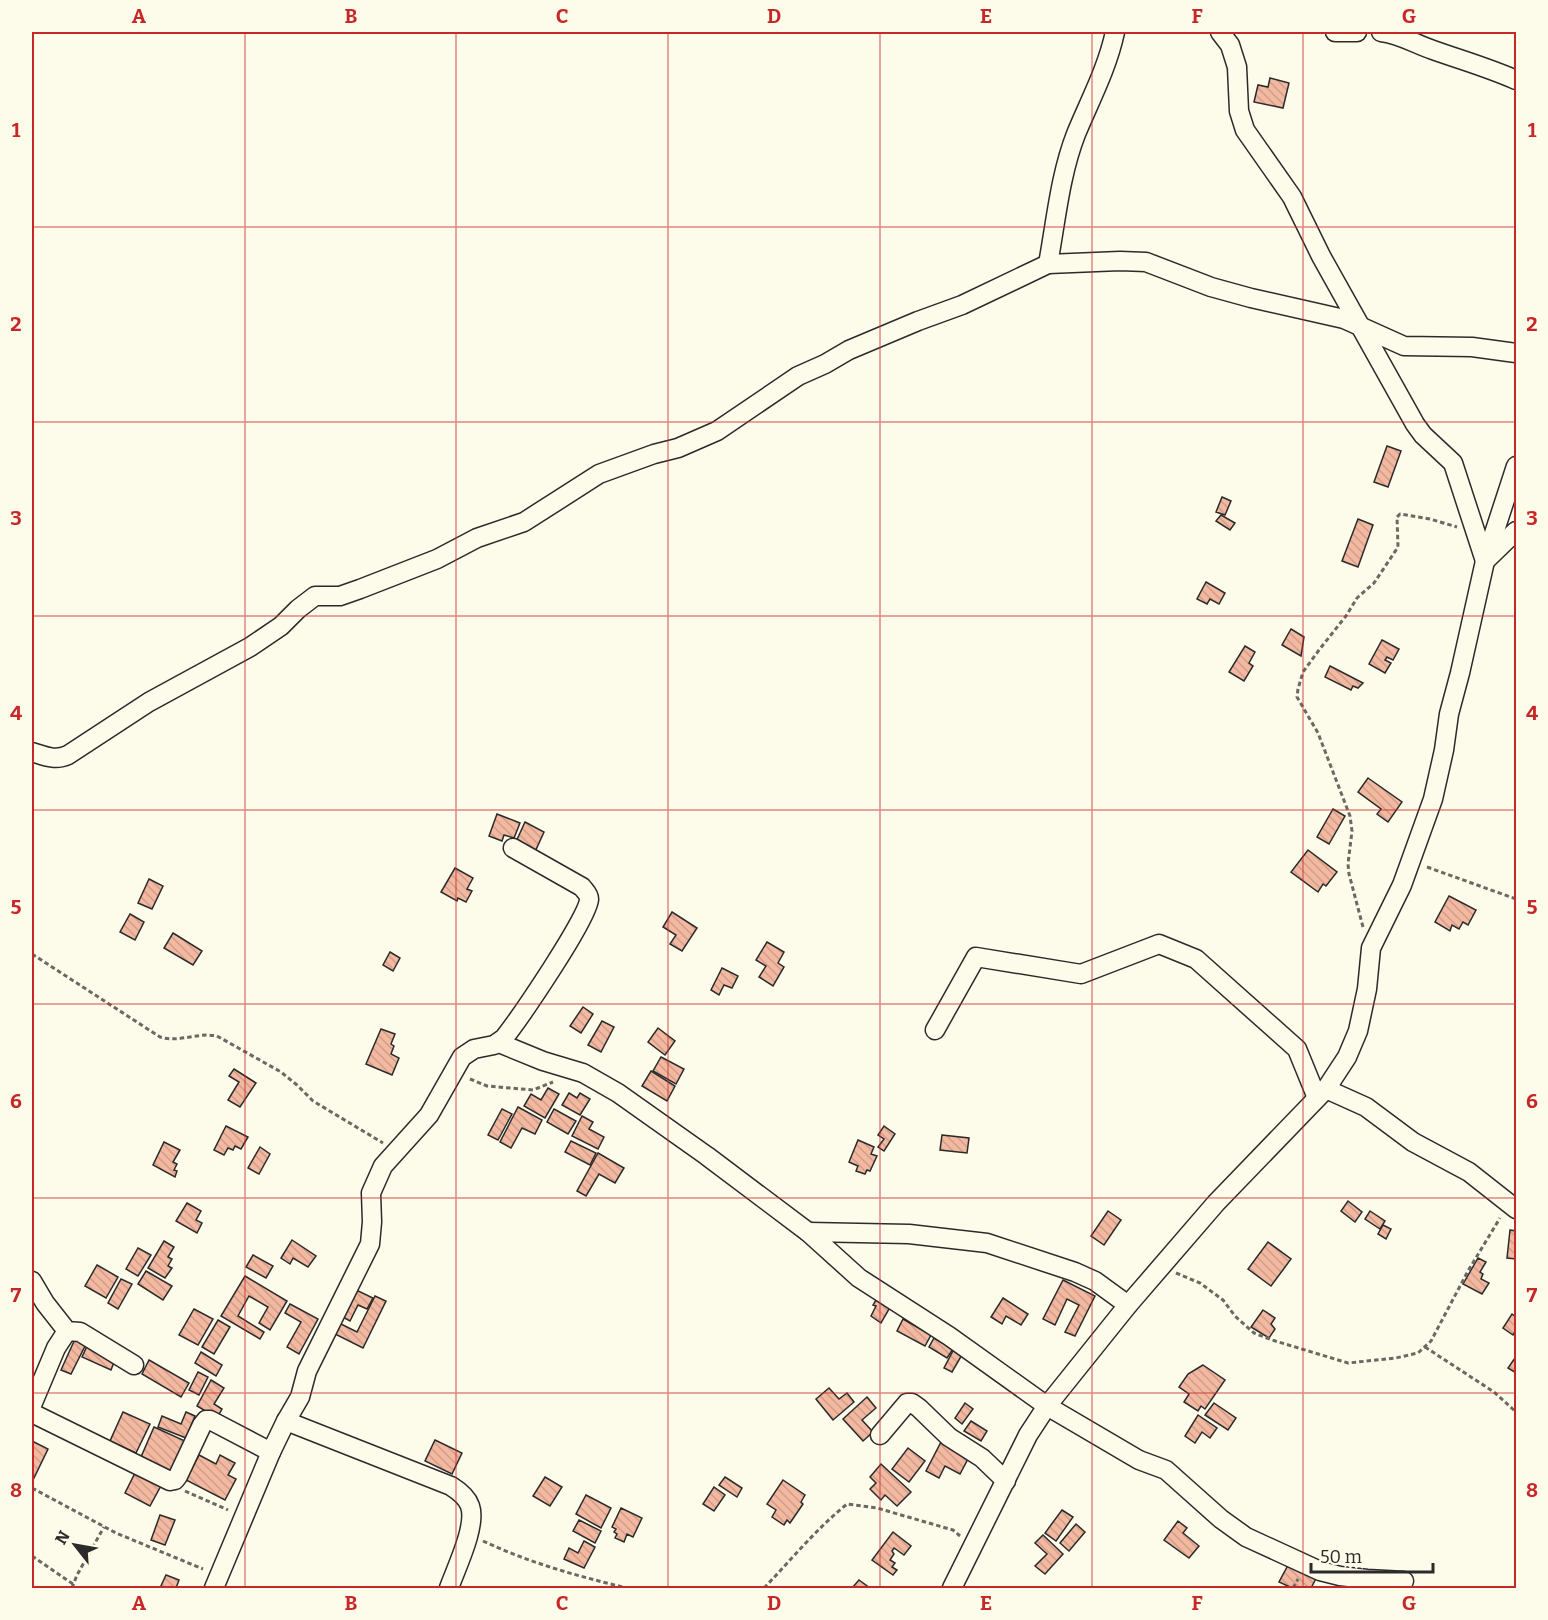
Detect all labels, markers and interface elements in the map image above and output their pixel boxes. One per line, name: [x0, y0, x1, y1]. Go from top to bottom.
text: A: [132, 4, 147, 28]
text: B: [345, 4, 358, 28]
text: C: [556, 4, 568, 28]
text: D: [767, 4, 781, 28]
text: E: [980, 4, 992, 28]
text: F: [1191, 4, 1203, 28]
text: G: [1402, 4, 1416, 28]
text: 1: [12, 118, 21, 142]
text: 1: [1528, 118, 1537, 142]
text: 2: [10, 312, 22, 336]
text: 2: [1526, 312, 1538, 336]
text: 3: [10, 506, 22, 530]
text: 3: [1526, 506, 1538, 530]
text: 4: [10, 701, 22, 725]
text: 4: [1526, 701, 1538, 725]
text: 5: [11, 895, 22, 919]
text: 5: [1527, 895, 1538, 919]
text: 6: [10, 1089, 22, 1113]
text: 6: [1526, 1089, 1538, 1113]
text: 7: [11, 1283, 22, 1307]
text: 7: [1527, 1283, 1538, 1307]
text: 8: [10, 1478, 22, 1502]
text: 8: [1526, 1478, 1538, 1502]
north arrow: [45, 1515, 105, 1575]
text: N: [51, 1527, 74, 1548]
scale bar: [1311, 1536, 1432, 1574]
text: 50 m: [1320, 1546, 1362, 1568]
text: A: [132, 1591, 147, 1615]
text: B: [345, 1591, 358, 1615]
text: C: [556, 1591, 568, 1615]
text: D: [767, 1591, 781, 1615]
text: E: [980, 1591, 992, 1615]
text: F: [1191, 1591, 1203, 1615]
text: G: [1402, 1591, 1416, 1615]

